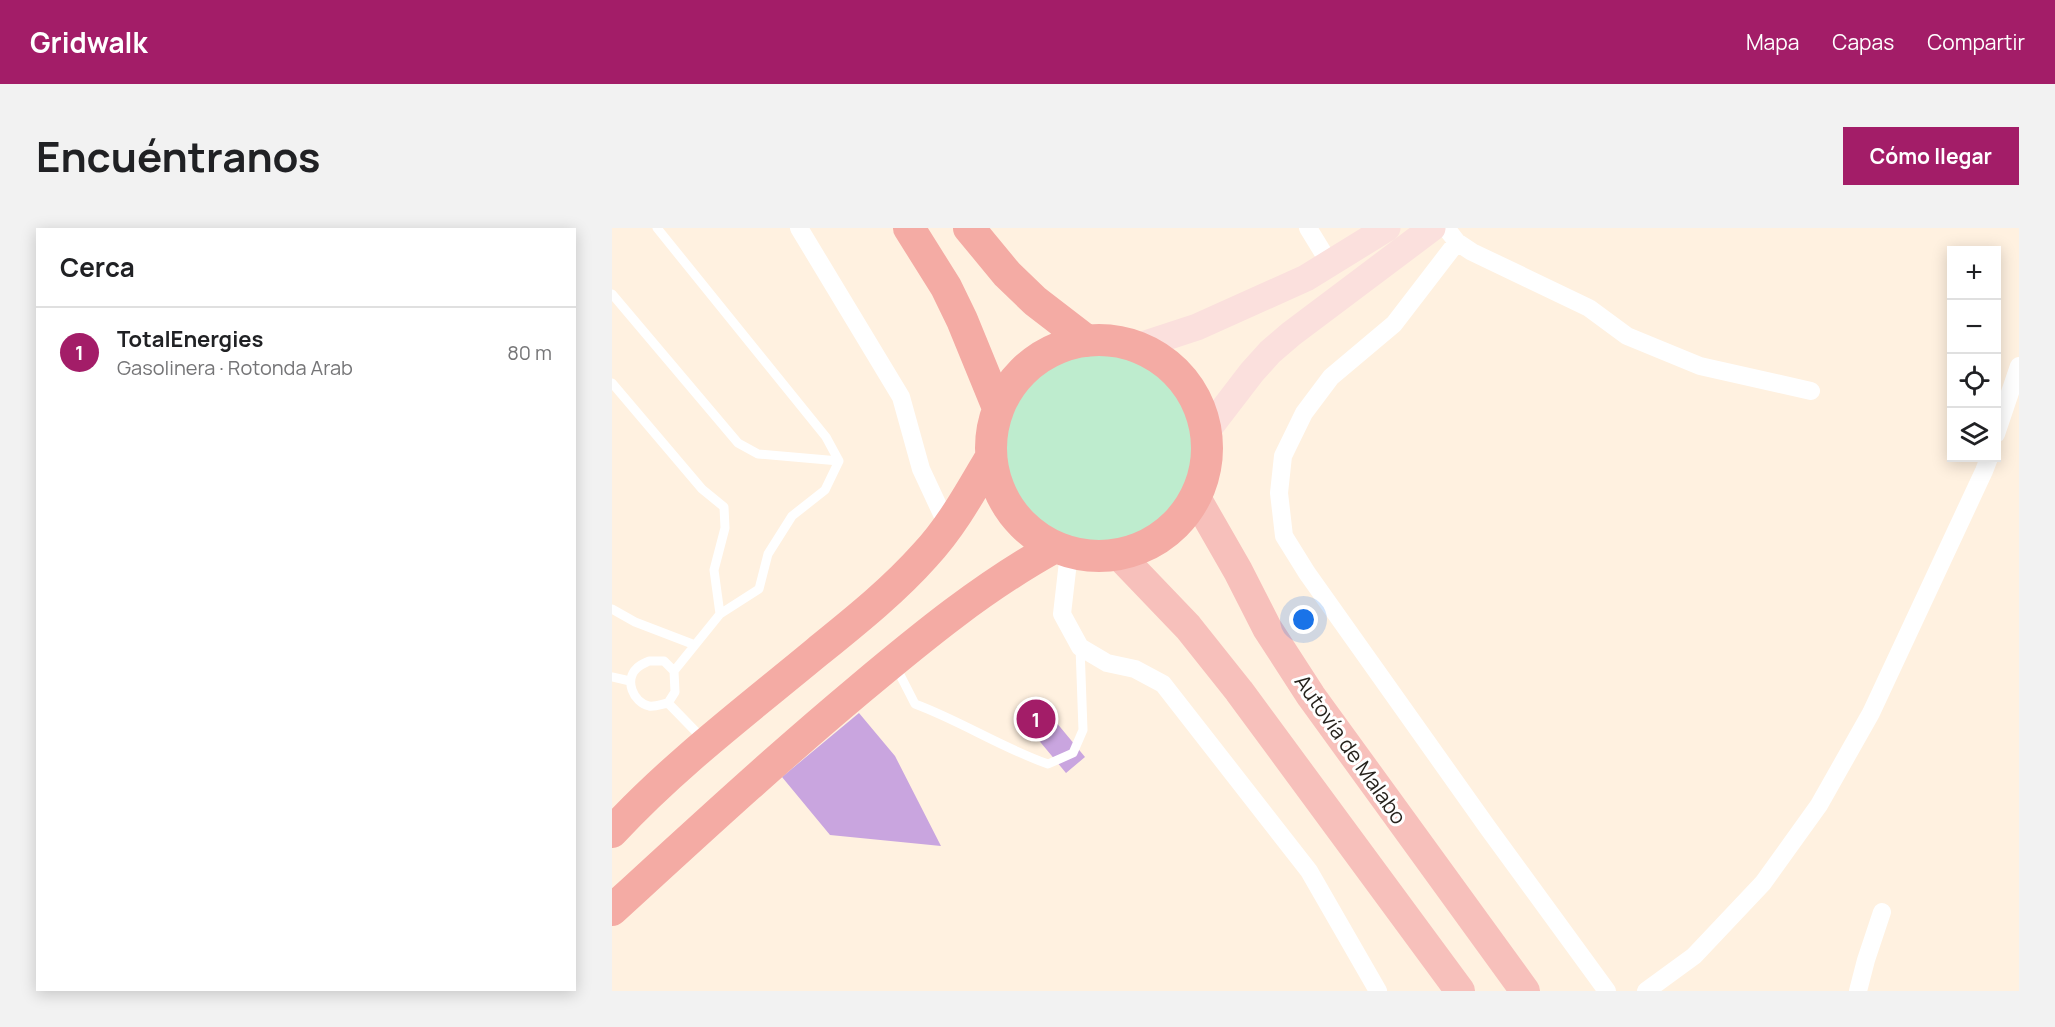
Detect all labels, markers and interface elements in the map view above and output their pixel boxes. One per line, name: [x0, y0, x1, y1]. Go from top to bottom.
text: Gridwalk: [30, 23, 147, 61]
text: Mapa: [1746, 28, 1799, 56]
text: Capas: [1832, 28, 1894, 56]
text: Compartir: [1927, 28, 2025, 56]
text: Encuéntranos: [36, 127, 321, 185]
button: Cómo llegar: [1843, 127, 2019, 185]
map controls: [1947, 246, 2001, 462]
button: +: [1947, 246, 2001, 300]
text: Cerca: [60, 249, 135, 285]
button: −: [1947, 300, 2001, 354]
text: TotalEnergies: [117, 324, 263, 354]
text: 1: [75, 339, 84, 366]
text: 80 m: [507, 339, 552, 366]
text: Gasolinera · Rotonda Arab: [117, 354, 353, 381]
button: locate: [1947, 354, 2001, 408]
button: layers: [1947, 408, 2001, 462]
your location: [1289, 605, 1318, 634]
street label: Autovía de Malabo: [1289, 669, 1413, 829]
pin: 1: [1016, 696, 1056, 742]

